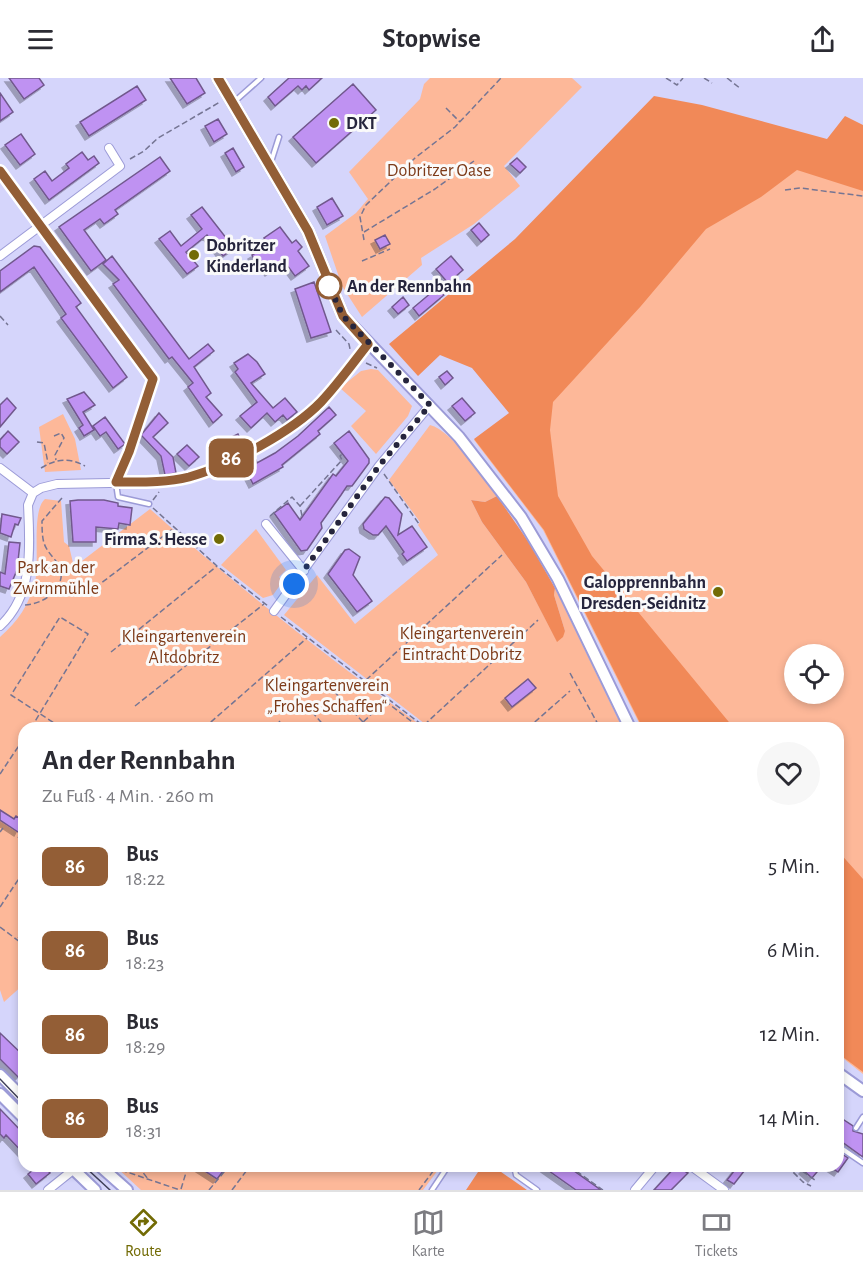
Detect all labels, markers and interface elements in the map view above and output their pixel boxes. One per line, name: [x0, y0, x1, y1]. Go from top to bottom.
icon: menu: [24, 23, 57, 56]
icon: share: [806, 23, 839, 56]
text: Stopwise: [382, 25, 481, 52]
place label: DKT: [346, 115, 377, 133]
marker: DKT: [327, 116, 341, 130]
park label: Dobritzer Oase: [387, 162, 491, 180]
place label: Dobritzer Kinderland: [206, 237, 288, 276]
marker: Dobritzer Kinderland: [187, 248, 201, 262]
marker: An der Rennbahn: [316, 273, 342, 299]
place label: An der Rennbahn: [347, 278, 471, 296]
line badge: 86: [204, 438, 258, 478]
text: 86: [221, 448, 241, 469]
place label: Firma S. Hesse: [104, 531, 207, 549]
marker: Firma S. Hesse: [212, 532, 226, 546]
park label: Park an der Zwirnmühle: [13, 559, 99, 598]
your location: [279, 569, 309, 599]
place label: Galopprennbahn Dresden-Seidnitz: [580, 574, 706, 613]
marker: Galopprennbahn Dresden-Seidnitz: [711, 585, 725, 599]
park label: Kleingartenverein Eintracht Dobritz: [400, 625, 524, 664]
park label: Kleingartenverein Altdobritz: [122, 628, 246, 667]
map controls: [784, 644, 844, 704]
button: locate: [784, 644, 844, 704]
park label: Kleingartenverein „Frohes Schaffen“: [265, 677, 389, 716]
button: heart: [757, 742, 820, 805]
text: An der Rennbahn: [42, 747, 236, 775]
text: Zu Fuß · 4 Min. · 260 m: [42, 786, 214, 806]
text: Bus: [126, 843, 159, 865]
text: 5 Min.: [768, 855, 820, 877]
text: 86: [65, 856, 85, 877]
text: 18:22: [126, 869, 165, 889]
text: Bus: [126, 927, 159, 949]
text: 6 Min.: [767, 939, 820, 961]
text: 86: [65, 940, 85, 961]
text: 18:23: [126, 953, 164, 973]
text: Bus: [126, 1011, 159, 1033]
text: 12 Min.: [760, 1023, 820, 1045]
text: 86: [65, 1024, 85, 1045]
text: 18:29: [126, 1037, 165, 1057]
text: Bus: [126, 1095, 159, 1117]
text: 14 Min.: [759, 1107, 820, 1129]
text: 86: [65, 1108, 85, 1129]
text: 18:31: [126, 1121, 162, 1141]
tab: Route: [125, 1206, 162, 1261]
tab: Karte: [412, 1206, 445, 1261]
tab: Tickets: [695, 1206, 738, 1261]

